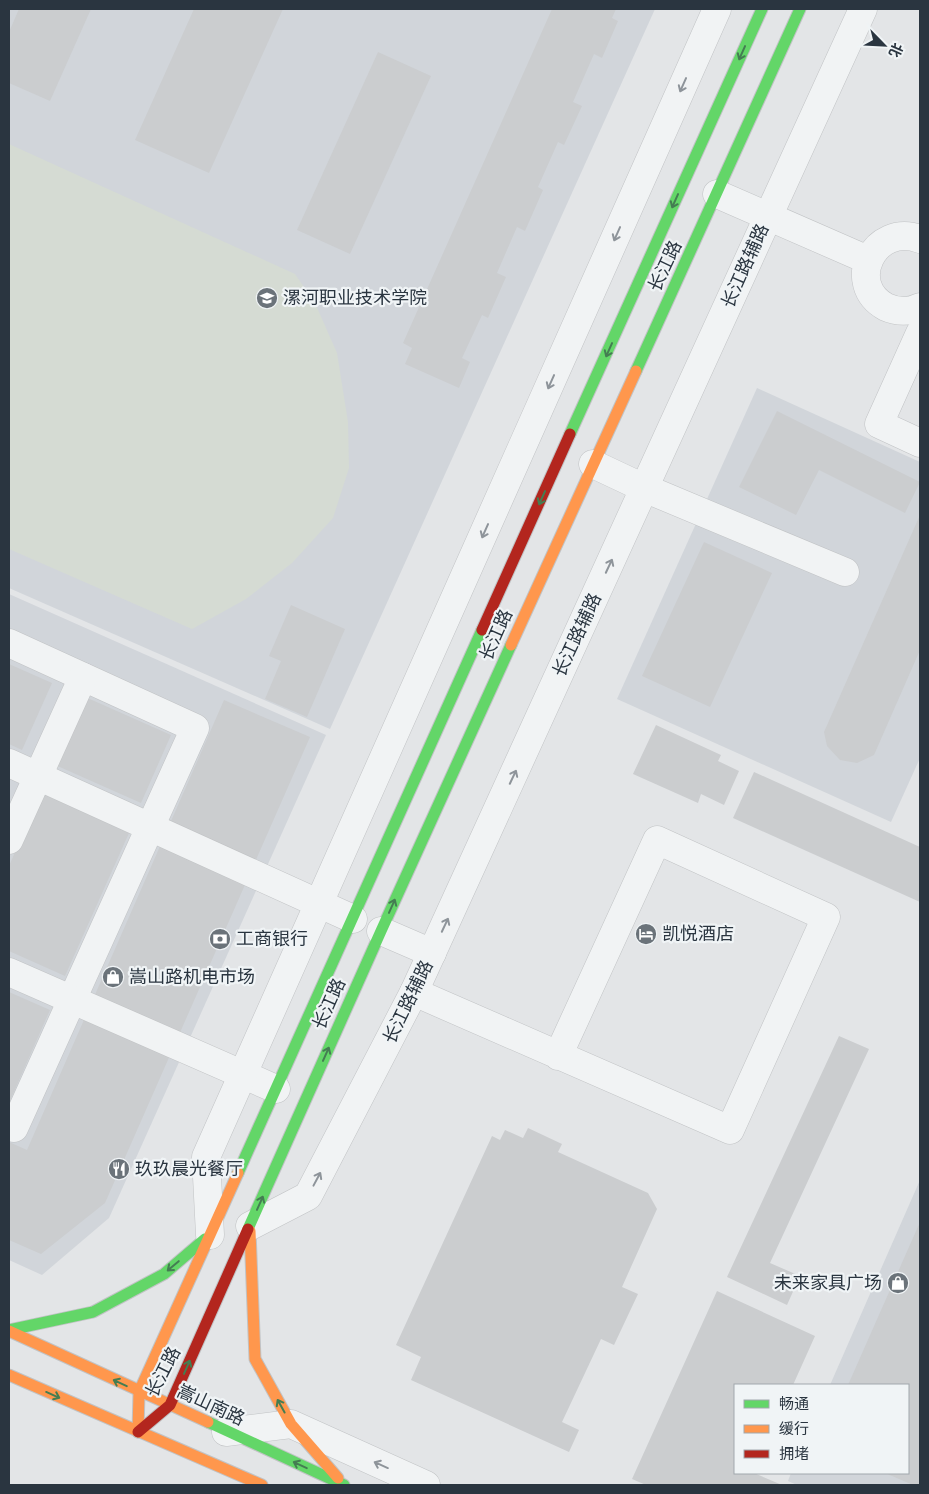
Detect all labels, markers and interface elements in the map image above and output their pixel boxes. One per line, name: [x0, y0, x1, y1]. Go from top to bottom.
north arrow: [859, 20, 909, 70]
text: 北: [884, 40, 905, 60]
one-way arrow: [737, 45, 746, 60]
one-way arrow: [678, 77, 688, 92]
one-way arrow: [670, 193, 680, 208]
street label: 长江路辅路: [718, 221, 775, 312]
one-way arrow: [612, 226, 622, 241]
street label: 长江路: [645, 237, 688, 296]
school or university icon: 漯河职业技术学院: [255, 286, 279, 310]
place label: 漯河职业技术学院: [283, 288, 427, 311]
one-way arrow: [603, 342, 613, 357]
one-way arrow: [546, 374, 556, 389]
one-way arrow: [536, 490, 546, 505]
one-way arrow: [480, 523, 489, 538]
one-way arrow: [604, 558, 614, 573]
street label: 长江路辅路: [549, 590, 608, 681]
street label: 长江路: [476, 606, 519, 665]
one-way arrow: [508, 770, 518, 785]
one-way arrow: [388, 898, 398, 913]
one-way arrow: [441, 918, 450, 933]
hotel icon: 凯悦酒店: [634, 922, 658, 946]
place label: 凯悦酒店: [662, 924, 734, 947]
bank icon: 工商银行: [208, 927, 232, 951]
place label: 工商银行: [236, 929, 308, 952]
street label: 长江路辅路: [379, 957, 439, 1048]
shop icon: 嵩山路机电市场: [101, 965, 125, 989]
place label: 嵩山路机电市场: [129, 967, 255, 990]
street label: 长江路: [309, 975, 352, 1034]
one-way arrow: [322, 1047, 332, 1062]
restaurant icon: 玖玖晨光餐厅: [107, 1157, 131, 1181]
place label: 玖玖晨光餐厅: [135, 1159, 243, 1182]
one-way arrow: [312, 1172, 322, 1187]
one-way arrow: [256, 1196, 266, 1211]
one-way arrow: [166, 1261, 179, 1272]
shop icon: 未来家具广场: [886, 1271, 910, 1295]
place label: 未来家具广场: [774, 1273, 882, 1296]
street label: 长江路: [142, 1343, 187, 1402]
one-way arrow: [182, 1360, 192, 1375]
one-way arrow: [113, 1377, 128, 1387]
street label: 嵩山南路: [173, 1381, 248, 1432]
legend: [734, 1384, 909, 1474]
one-way arrow: [45, 1390, 60, 1400]
text: 畅通: [779, 1396, 809, 1415]
one-way arrow: [276, 1399, 286, 1414]
text: 缓行: [779, 1421, 809, 1440]
text: 拥堵: [779, 1446, 809, 1465]
one-way arrow: [293, 1460, 308, 1469]
one-way arrow: [374, 1460, 389, 1470]

